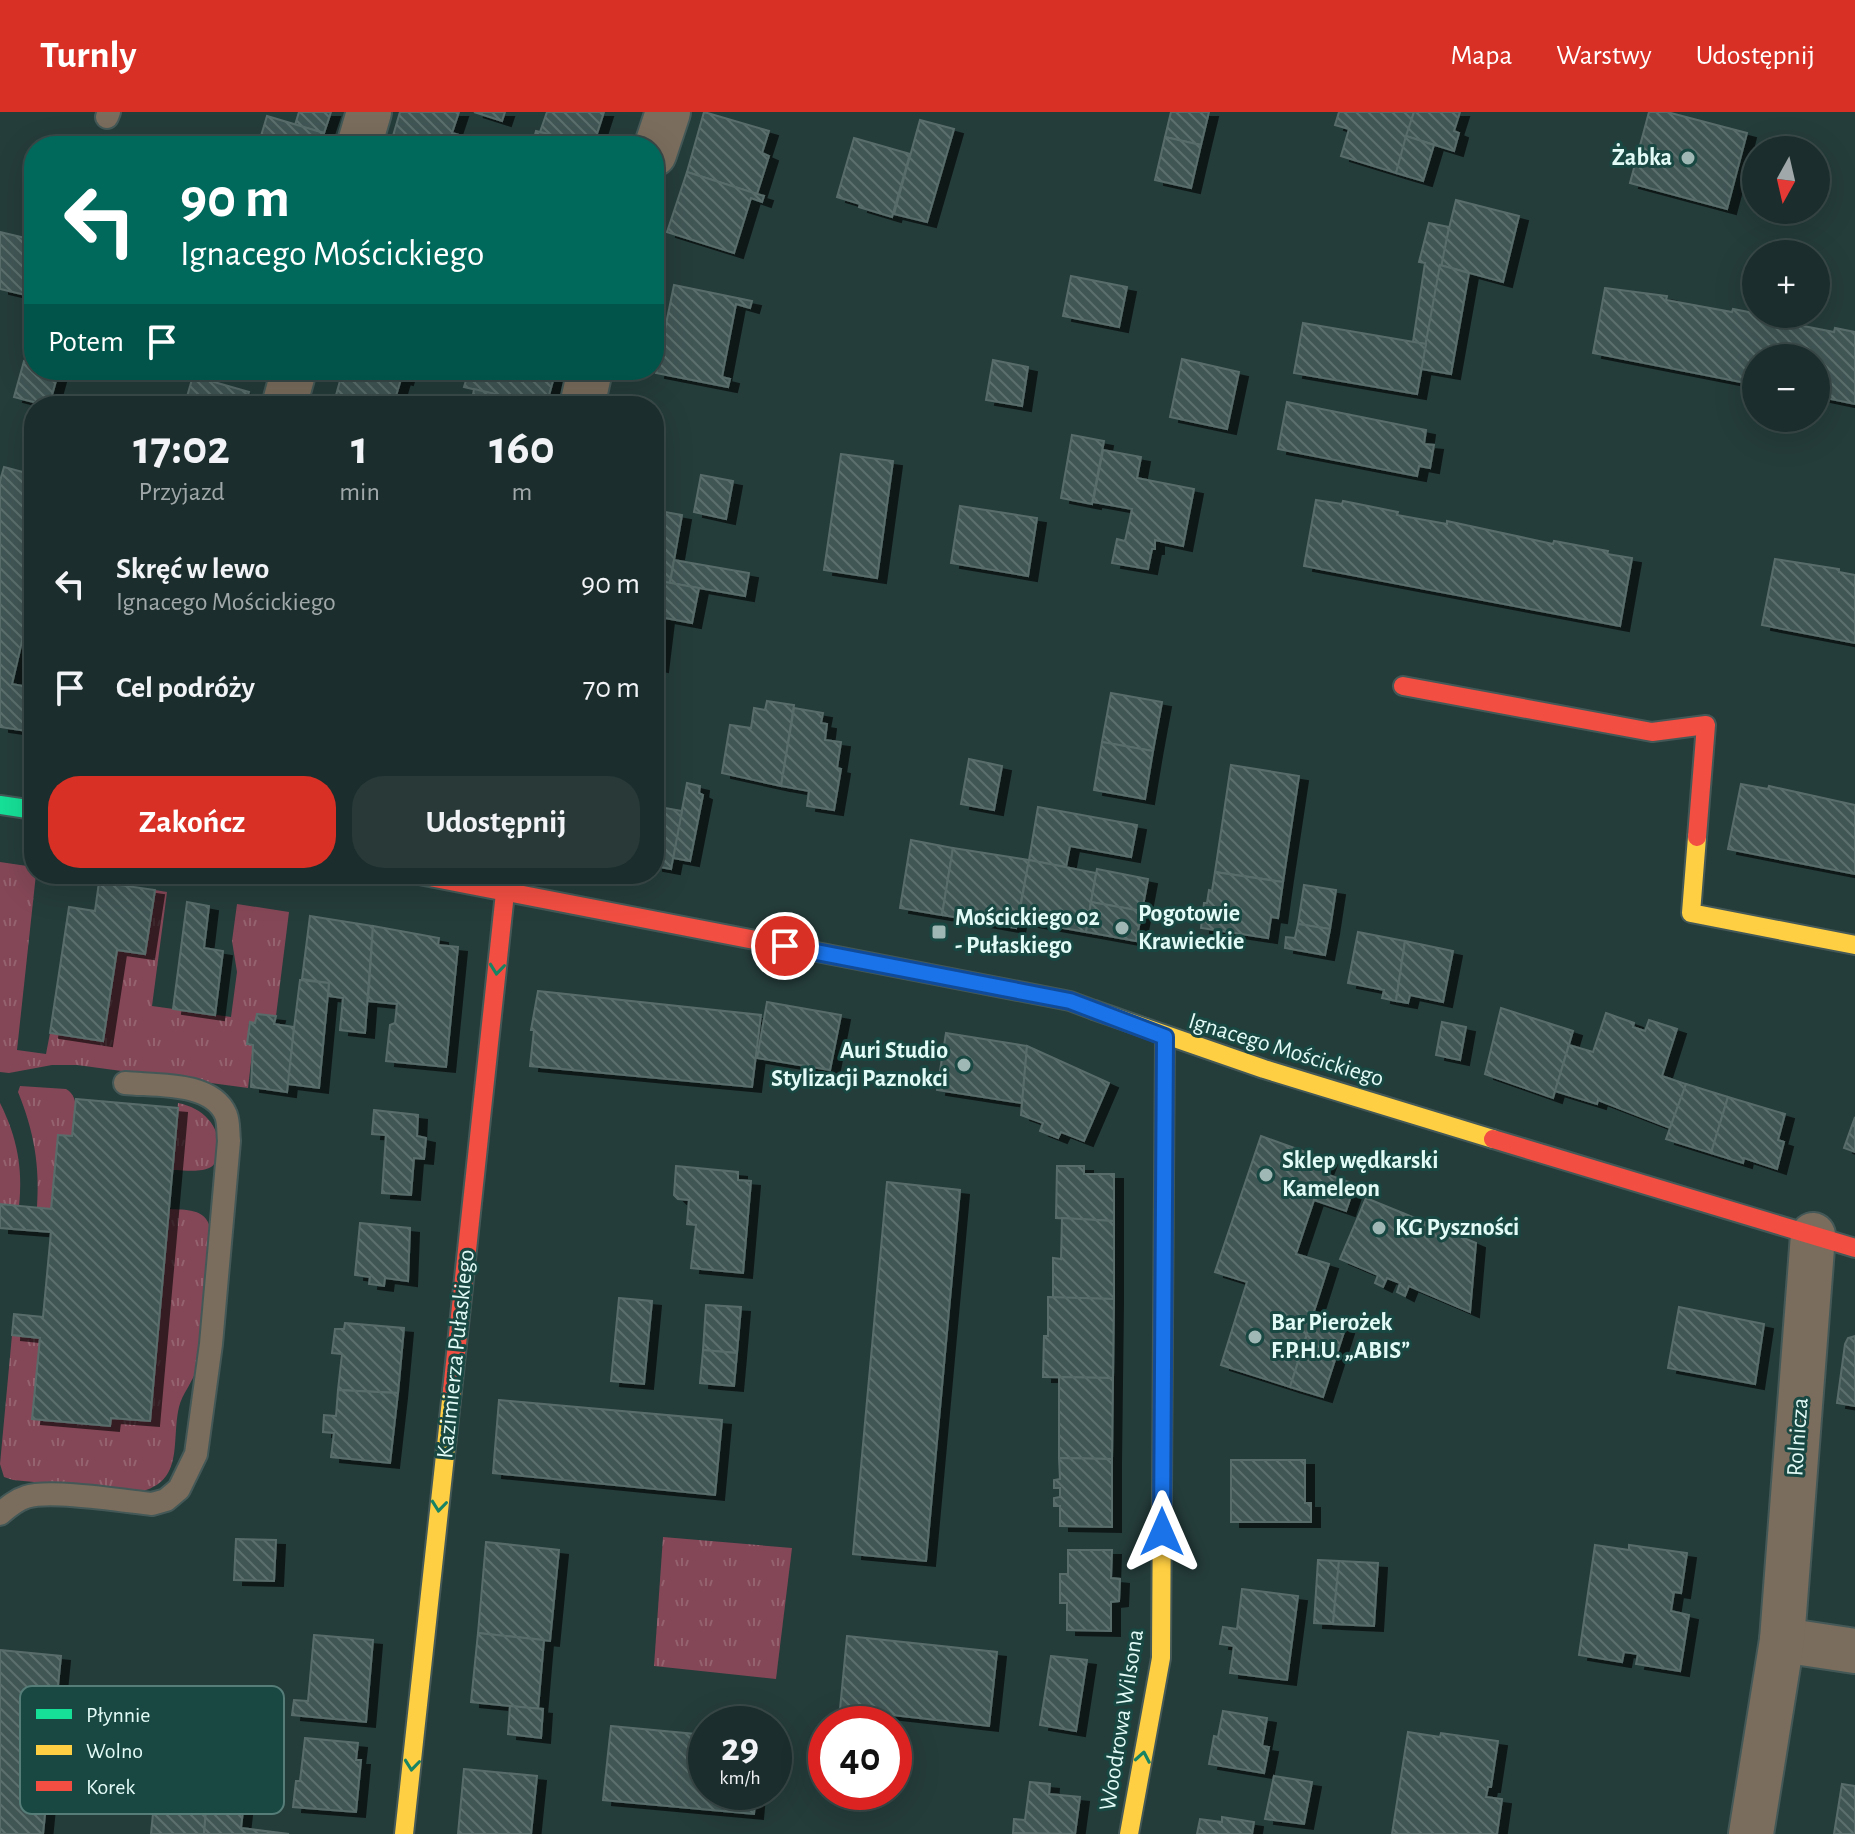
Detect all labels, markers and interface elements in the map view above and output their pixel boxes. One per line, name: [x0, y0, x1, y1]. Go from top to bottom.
text: Turnly: [40, 37, 136, 75]
text: Mapa: [1450, 42, 1512, 70]
text: Warstwy: [1556, 42, 1652, 70]
text: Udostępnij: [1696, 42, 1815, 70]
north arrow: [1742, 136, 1830, 224]
map controls: [1742, 136, 1830, 432]
place label: Żabka: [1612, 143, 1672, 170]
marker: Żabka: [1679, 149, 1697, 167]
icon: left: [48, 168, 152, 272]
text: 90 m: [180, 171, 290, 227]
text: Ignacego Mościckiego: [180, 236, 484, 272]
button: +: [1742, 240, 1830, 328]
icon: arrive: [140, 320, 184, 364]
text: Potem: [48, 327, 124, 357]
button: −: [1742, 344, 1830, 432]
text: 17:02: [133, 425, 230, 473]
text: 1: [351, 425, 368, 473]
text: 160: [489, 425, 555, 473]
text: Przyjazd: [139, 479, 225, 505]
text: min: [339, 479, 380, 505]
text: m: [512, 479, 532, 505]
text: Skręć w lewo: [116, 554, 269, 584]
icon: left: [48, 562, 92, 606]
text: 90 m: [581, 569, 640, 599]
text: Ignacego Mościckiego: [116, 589, 336, 615]
icon: arrive: [48, 666, 92, 710]
text: Cel podróży: [116, 673, 255, 703]
text: 70 m: [583, 673, 640, 703]
button: Zakończ: [48, 776, 336, 868]
button: Udostępnij: [352, 776, 640, 868]
place label: Pogotowie Krawieckie: [1138, 902, 1244, 954]
place label: Mościckiego 02 - Pułaskiego: [955, 906, 1100, 958]
pin: [751, 912, 819, 980]
marker: Pogotowie Krawieckie: [1113, 919, 1131, 937]
marker: Mościckiego 02 - Pułaskiego: [930, 923, 948, 941]
icon: arrive: [763, 924, 807, 968]
one-way arrow: [488, 963, 505, 976]
street label: Ignacego Mościckiego: [1185, 1009, 1387, 1091]
place label: Auri Studio Stylizacji Paznokci: [771, 1039, 948, 1091]
marker: Auri Studio Stylizacji Paznokci: [955, 1056, 973, 1074]
place label: Sklep wędkarski Kameleon: [1282, 1149, 1438, 1201]
marker: Sklep wędkarski Kameleon: [1257, 1166, 1275, 1184]
place label: KG Pyszności: [1395, 1216, 1519, 1240]
marker: KG Pyszności: [1370, 1219, 1388, 1237]
street label: Kazimierza Pułaskiego: [433, 1248, 479, 1460]
place label: Bar Pierożek F.P.H.U. „ABIS”: [1271, 1311, 1410, 1363]
marker: Bar Pierożek F.P.H.U. „ABIS”: [1246, 1328, 1264, 1346]
street label: Rolnicza: [1783, 1397, 1813, 1477]
position arrow: [1120, 1490, 1204, 1574]
one-way arrow: [431, 1500, 448, 1513]
street label: Woodrowa Wilsona: [1096, 1628, 1148, 1812]
legend: [20, 1686, 284, 1814]
text: Płynnie: [86, 1704, 151, 1726]
speed limit sign: 40: [808, 1706, 912, 1810]
text: 29: [721, 1728, 759, 1768]
text: Wolno: [86, 1740, 143, 1762]
one-way arrow: [1133, 1750, 1150, 1764]
one-way arrow: [403, 1759, 420, 1772]
text: km/h: [719, 1768, 761, 1788]
text: Korek: [86, 1776, 135, 1798]

